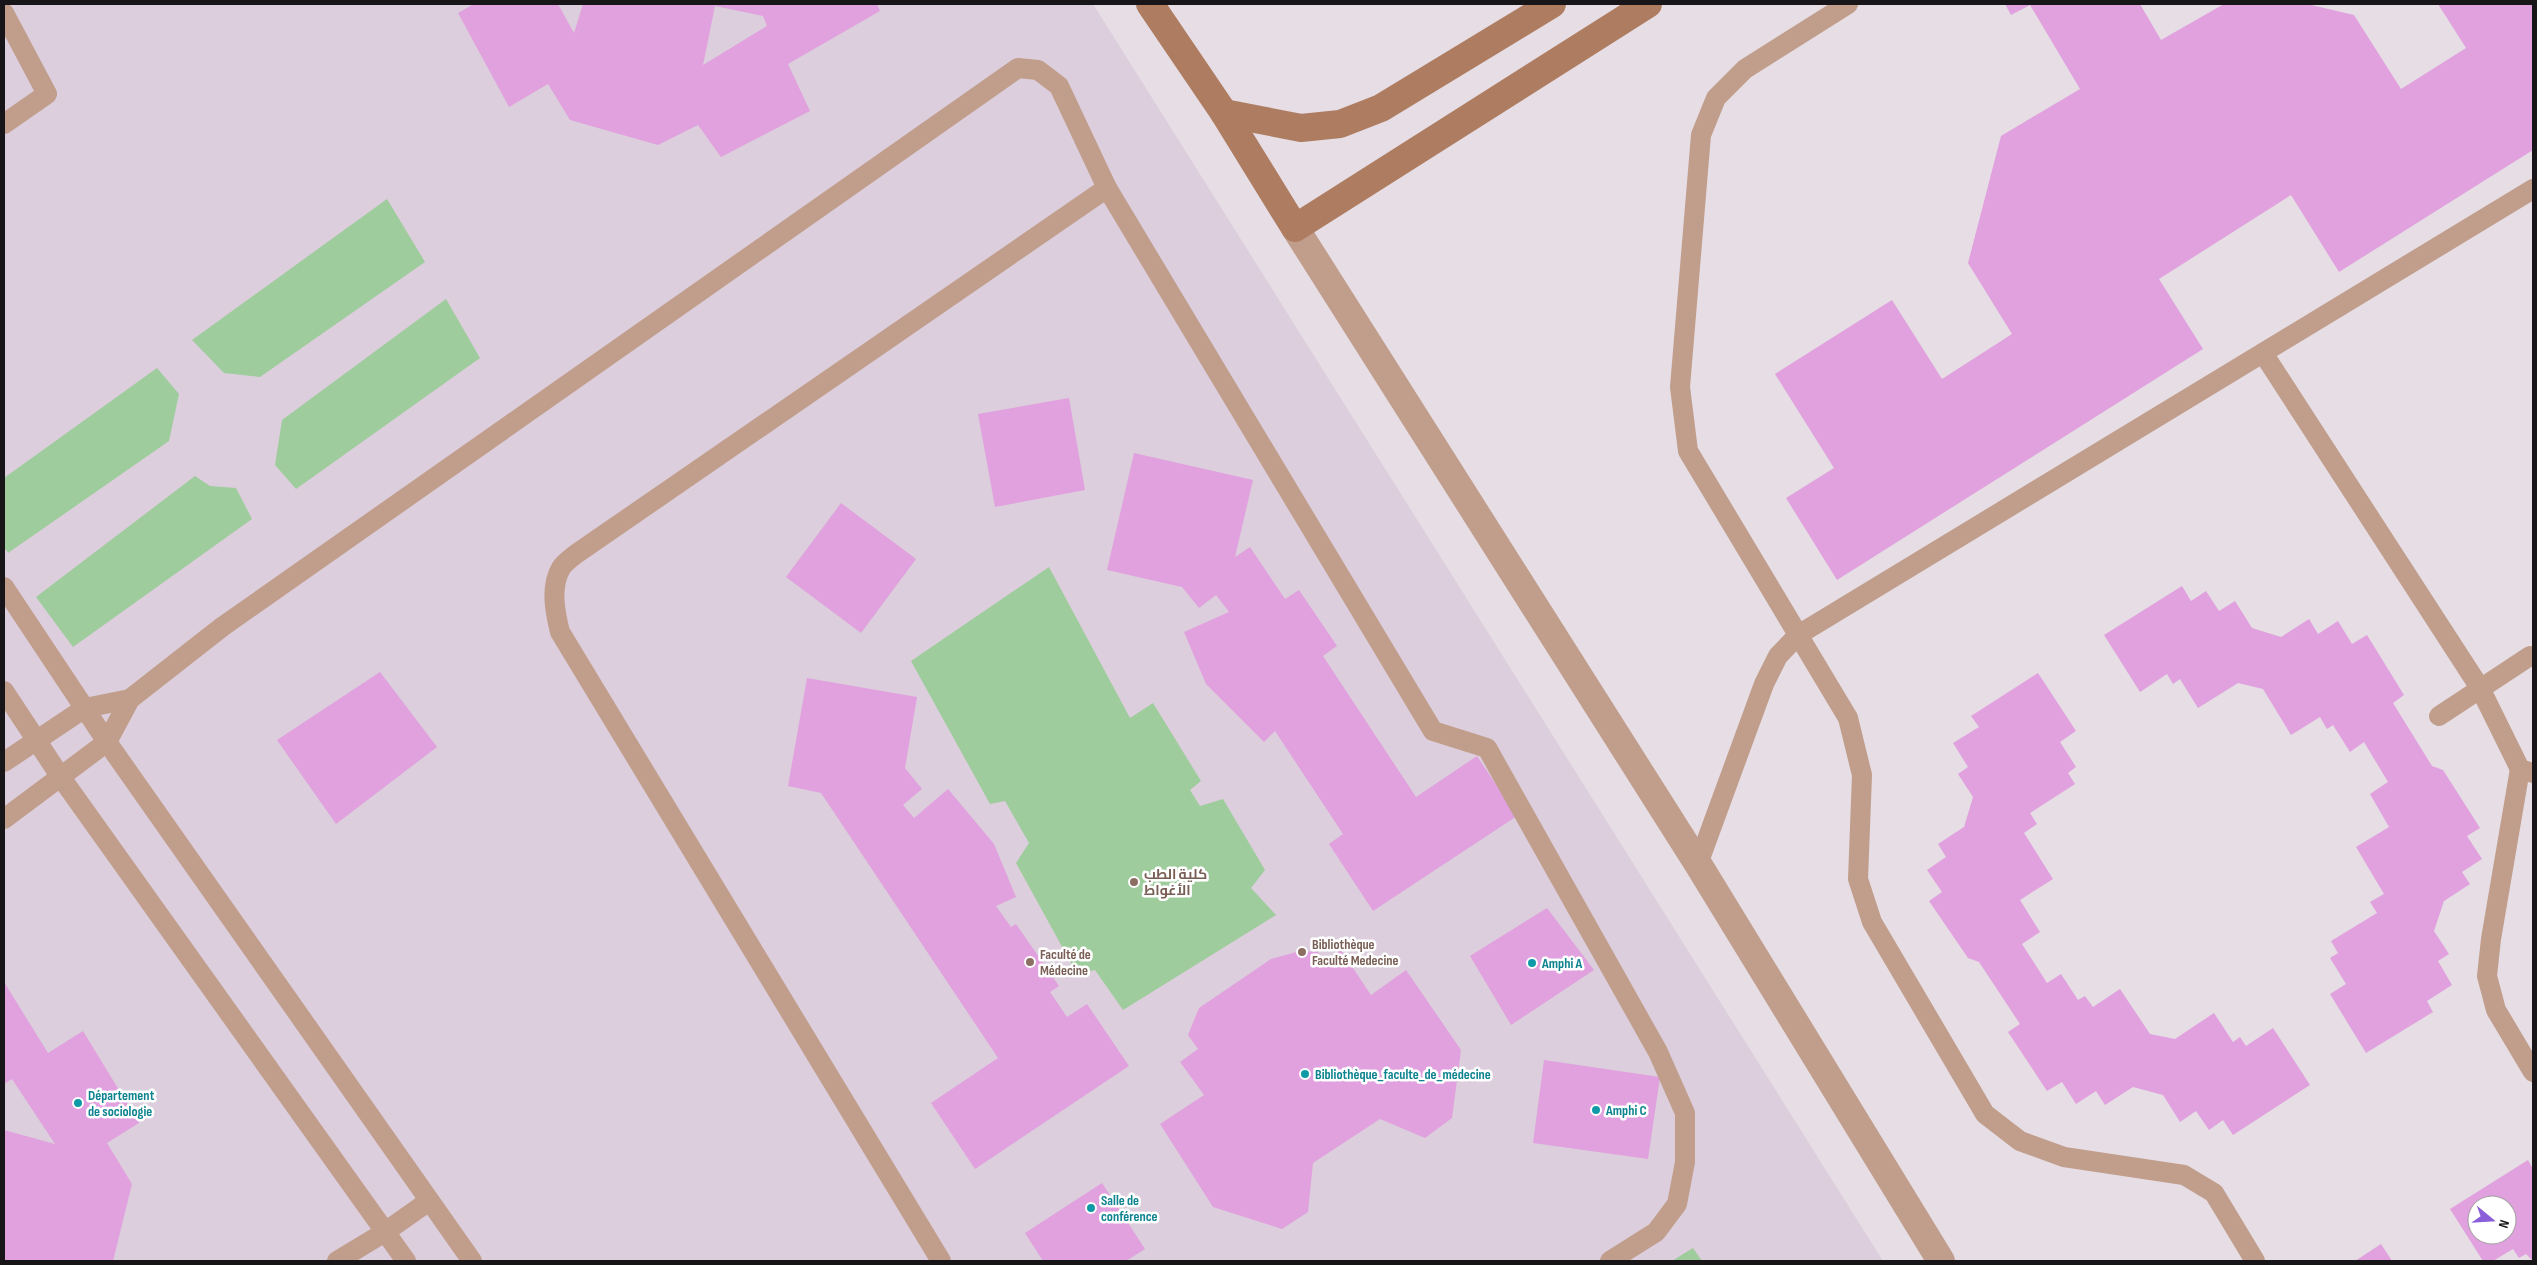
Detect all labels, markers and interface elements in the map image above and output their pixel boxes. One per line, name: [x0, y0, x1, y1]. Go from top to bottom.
place label: كلية الطب الأغواط: [1144, 866, 1207, 899]
marker: كلية الطب الأغواط: [1128, 876, 1140, 888]
place label: Bibliothèque Faculté Medecine: [1312, 936, 1399, 969]
place label: Faculté de Médecine: [1040, 946, 1091, 979]
marker: Bibliothèque Faculté Medecine: [1296, 946, 1308, 958]
place label: Amphi A: [1541, 955, 1582, 972]
marker: Faculté de Médecine: [1024, 956, 1036, 968]
marker: Amphi A: [1526, 957, 1538, 969]
place label: Bibliothèque_faculte_de_médecine: [1315, 1066, 1491, 1083]
marker: Bibliothèque_faculte_de_médecine: [1299, 1068, 1311, 1080]
place label: Département de sociologie: [88, 1087, 155, 1120]
marker: Département de sociologie: [72, 1097, 84, 1109]
place label: Amphi C: [1605, 1102, 1647, 1119]
marker: Amphi C: [1590, 1104, 1602, 1116]
place label: Salle de conférence: [1101, 1192, 1158, 1225]
north arrow: [2467, 1195, 2517, 1245]
marker: Salle de conférence: [1085, 1202, 1097, 1214]
text: N: [2495, 1218, 2513, 1230]

